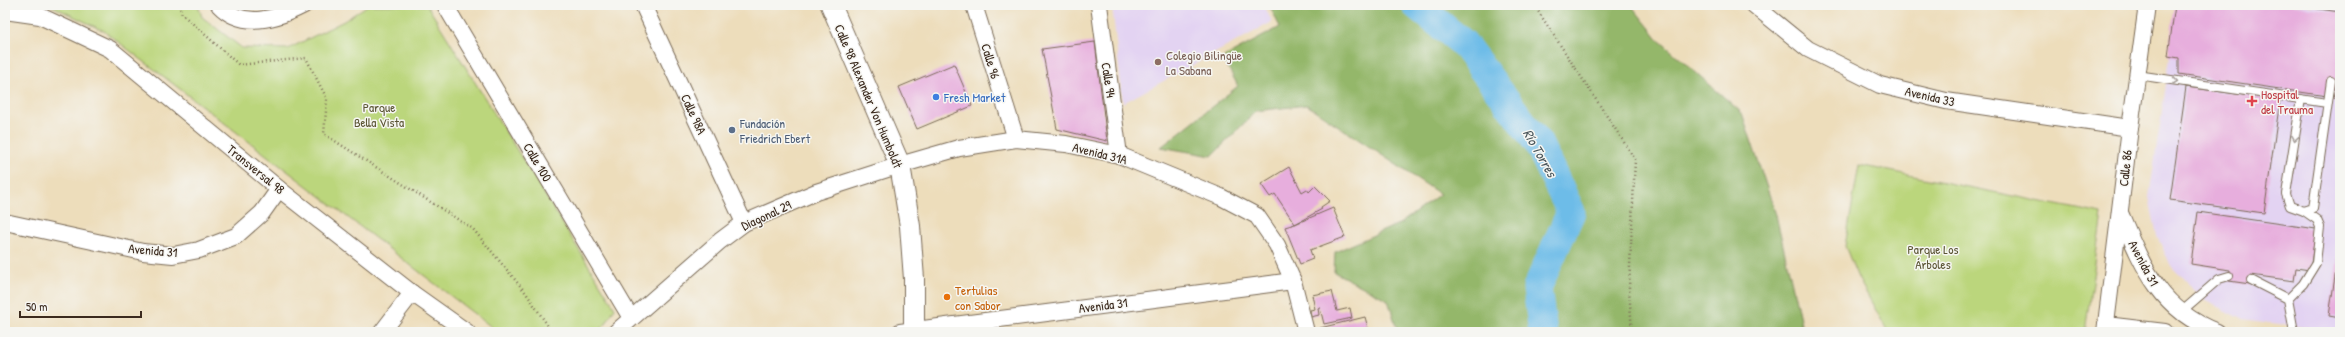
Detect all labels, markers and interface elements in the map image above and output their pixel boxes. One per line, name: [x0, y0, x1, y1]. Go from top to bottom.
street label: Calle 98 Alexander Von Humboldt: [831, 21, 908, 171]
street label: Calle 96: [977, 41, 1005, 81]
place label: Colegio Bilingüe La Sabana: [1166, 46, 1242, 79]
marker: Colegio Bilingüe La Sabana: [1153, 57, 1163, 67]
street label: Calle 94: [1097, 61, 1121, 99]
one-way arrow: [2172, 76, 2179, 85]
street label: Avenida 33: [1903, 82, 1957, 110]
place label: Hospital del Trauma: [2261, 85, 2313, 118]
place label: Fresh Market: [943, 88, 1006, 106]
street label: Calle 98A: [677, 91, 711, 138]
marker: Fresh Market: [931, 92, 941, 102]
marker: Hospital del Trauma: [2246, 95, 2258, 107]
park label: Parque Bella Vista: [354, 98, 404, 131]
place label: Fundación Friedrich Ebert: [739, 114, 811, 147]
marker: Fundación Friedrich Ebert: [727, 125, 737, 135]
water label: Río Torres: [1519, 125, 1563, 182]
one-way arrow: [2291, 135, 2300, 141]
street label: Avenida 31A: [1071, 138, 1130, 169]
street label: Calle 100: [519, 139, 557, 185]
street label: Transversal 98: [223, 140, 289, 198]
street label: Calle 86: [2114, 149, 2136, 187]
street label: Diagonal 29: [738, 195, 794, 234]
street label: Avenida 31: [2125, 237, 2164, 289]
street label: Avenida 31: [128, 239, 179, 261]
park label: Parque Los Árboles: [1908, 240, 1958, 273]
place label: Tertulias con Sabor: [955, 281, 1001, 314]
marker: Tertulias con Sabor: [942, 292, 952, 302]
scale bar: [20, 293, 141, 319]
street label: Avenida 31: [1077, 293, 1129, 317]
text: 50 m: [26, 298, 47, 315]

